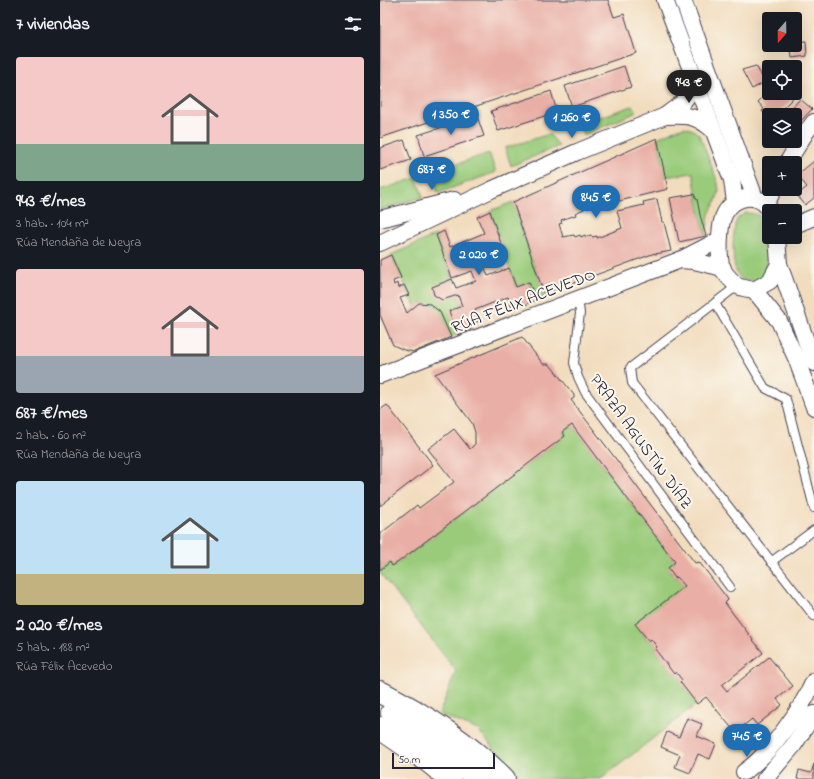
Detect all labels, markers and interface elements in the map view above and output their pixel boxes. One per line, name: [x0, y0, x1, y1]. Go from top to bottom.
text: 7 viviendas: [16, 12, 90, 37]
north arrow: [762, 12, 802, 52]
map controls: [762, 12, 802, 244]
icon: filters: [342, 13, 364, 35]
button: locate: [762, 60, 802, 100]
pin: 943 €: [661, 70, 717, 104]
text: 943 €: [676, 73, 702, 92]
icon: home: [154, 83, 226, 155]
pin: 1 350 €: [414, 102, 488, 136]
text: 1 350 €: [432, 105, 470, 124]
pin: 1 260 €: [535, 105, 609, 139]
text: 1 260 €: [553, 108, 591, 127]
button: layers: [762, 108, 802, 148]
button: +: [762, 156, 802, 196]
pin: 687 €: [404, 157, 460, 191]
text: 687 €: [418, 160, 446, 179]
pin: 845 €: [568, 185, 624, 219]
text: 845 €: [581, 188, 611, 207]
text: 943 €/mes: [16, 189, 86, 214]
button: −: [762, 204, 802, 244]
text: 3 hab. · 104 m²: [16, 214, 89, 233]
text: Rúa Mendaña de Neyra: [16, 233, 141, 252]
pin: 2 020 €: [442, 242, 516, 276]
text: 2 020 €: [459, 245, 499, 264]
street label: RÚA FÉLIX ACEVEDO: [448, 262, 599, 340]
icon: home: [154, 295, 226, 367]
street label: PRAZA AGUSTÍN DÍAZ: [583, 369, 698, 515]
text: 687 €/mes: [16, 401, 88, 426]
text: 2 hab. · 60 m²: [16, 426, 86, 445]
text: Rúa Mendaña de Neyra: [16, 445, 141, 464]
icon: home: [154, 507, 226, 579]
text: 2 020 €/mes: [16, 613, 103, 638]
text: 5 hab. · 188 m²: [16, 638, 90, 657]
text: Rúa Félix Acevedo: [16, 657, 112, 676]
pin: 745 €: [719, 724, 775, 758]
text: 745 €: [732, 727, 762, 746]
scale bar: [392, 751, 495, 770]
text: 50 m: [398, 752, 420, 768]

